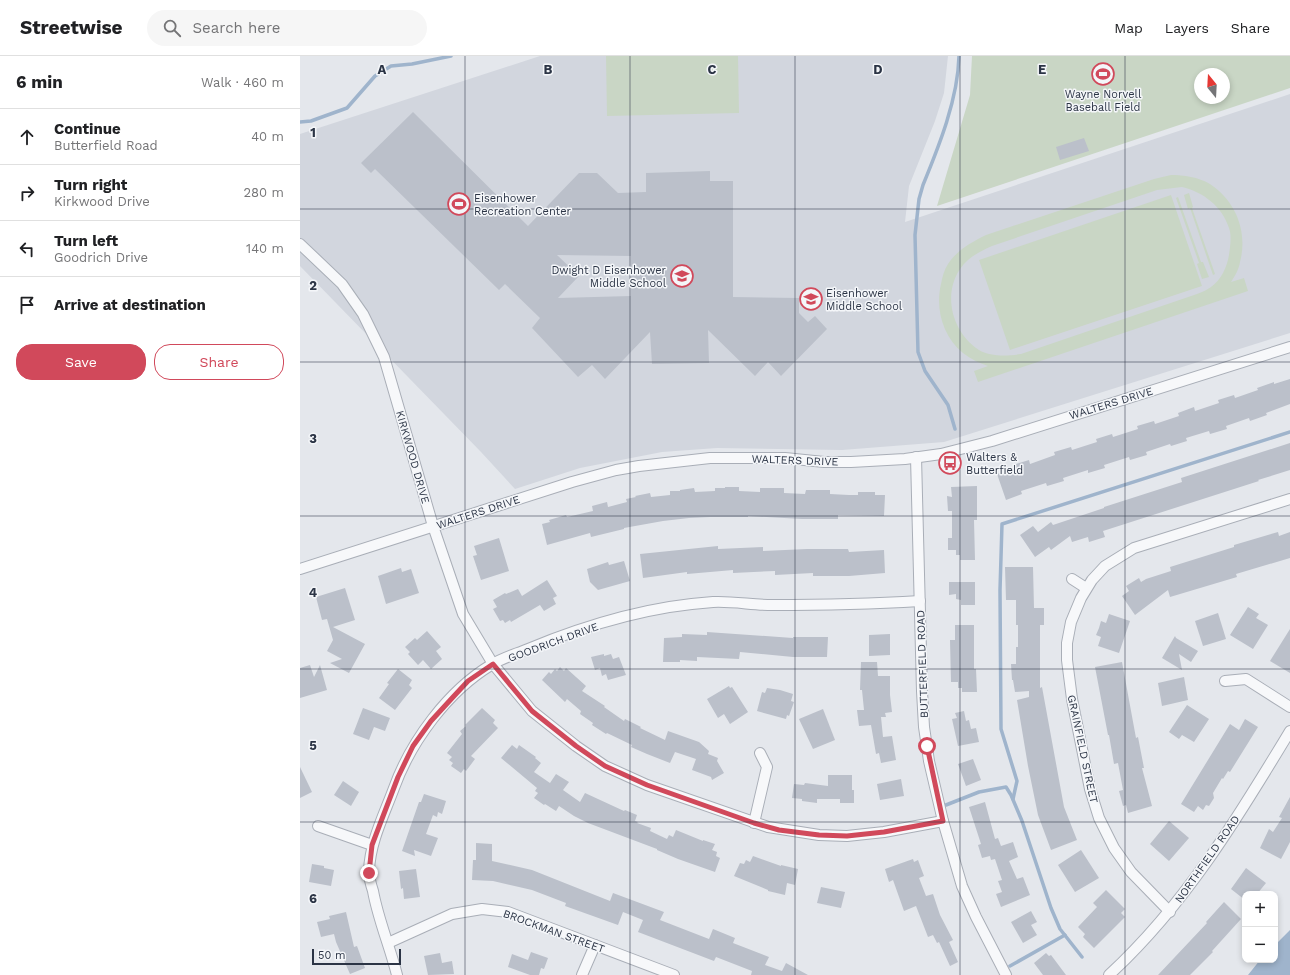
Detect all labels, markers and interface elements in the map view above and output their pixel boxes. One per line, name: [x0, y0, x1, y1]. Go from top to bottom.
search box: [147, 10, 427, 46]
text: Streetwise: [20, 16, 123, 39]
icon: search: [161, 17, 183, 39]
text: Search here: [193, 19, 280, 37]
text: Map: [1114, 20, 1143, 36]
text: Layers: [1165, 20, 1209, 36]
text: Share: [1231, 20, 1270, 36]
sports icon: Wayne Norvell Baseball Field: [1090, 61, 1116, 87]
text: A: [378, 62, 387, 77]
text: B: [544, 62, 553, 77]
text: C: [708, 62, 717, 77]
text: D: [873, 62, 883, 77]
text: E: [1038, 62, 1046, 77]
north arrow: [1194, 68, 1230, 104]
text: 6 min: [16, 72, 63, 92]
text: Walk · 460 m: [201, 75, 284, 90]
place label: Wayne Norvell Baseball Field: [1065, 88, 1142, 114]
text: Continue: [54, 120, 121, 138]
text: 1: [310, 125, 316, 140]
icon: ahead: [16, 126, 38, 148]
text: 40 m: [251, 129, 284, 144]
text: Butterfield Road: [54, 138, 158, 153]
text: Turn right: [54, 176, 127, 194]
icon: right: [16, 182, 38, 204]
text: 280 m: [244, 185, 284, 200]
sports icon: Eisenhower Recreation Center: [446, 191, 472, 217]
place label: Eisenhower Recreation Center: [474, 192, 572, 218]
text: Kirkwood Drive: [54, 194, 150, 209]
text: Turn left: [54, 232, 118, 250]
icon: left: [16, 238, 38, 260]
text: 140 m: [246, 241, 284, 256]
text: Goodrich Drive: [54, 250, 148, 265]
school or university icon: Dwight D Eisenhower Middle School: [669, 263, 695, 289]
place label: Dwight D Eisenhower Middle School: [551, 264, 667, 290]
text: 2: [309, 278, 317, 293]
school or university icon: Eisenhower Middle School: [798, 286, 824, 312]
place label: Eisenhower Middle School: [826, 287, 903, 313]
icon: arrive: [16, 294, 38, 316]
text: Arrive at destination: [54, 296, 206, 314]
button: Save: [16, 344, 146, 380]
button: Share: [154, 344, 284, 380]
street label: WALTERS DRIVE: [1068, 385, 1155, 422]
street label: KIRKWOOD DRIVE: [393, 409, 432, 505]
text: 3: [309, 431, 317, 446]
bus stop icon: Walters & Butterfield: [937, 450, 963, 476]
place label: Walters & Butterfield: [966, 451, 1023, 477]
street label: WALTERS DRIVE: [751, 452, 839, 469]
street label: WALTERS DRIVE: [435, 493, 522, 532]
text: 4: [309, 585, 318, 600]
street label: BUTTERFIELD ROAD: [914, 610, 931, 718]
street label: GOODRICH DRIVE: [506, 620, 600, 665]
street label: GRAINFIELD STREET: [1065, 694, 1100, 805]
route start: [918, 737, 936, 755]
text: 5: [309, 738, 317, 753]
street label: NORTHFIELD ROAD: [1172, 813, 1243, 906]
route end: [360, 864, 378, 882]
text: 6: [309, 891, 317, 906]
map controls: [1242, 891, 1278, 963]
button: +: [1242, 891, 1278, 927]
street label: BROCKMAN STREET: [501, 907, 607, 956]
button: −: [1242, 927, 1278, 963]
scale bar: [312, 947, 401, 966]
text: 50 m: [318, 949, 345, 962]

